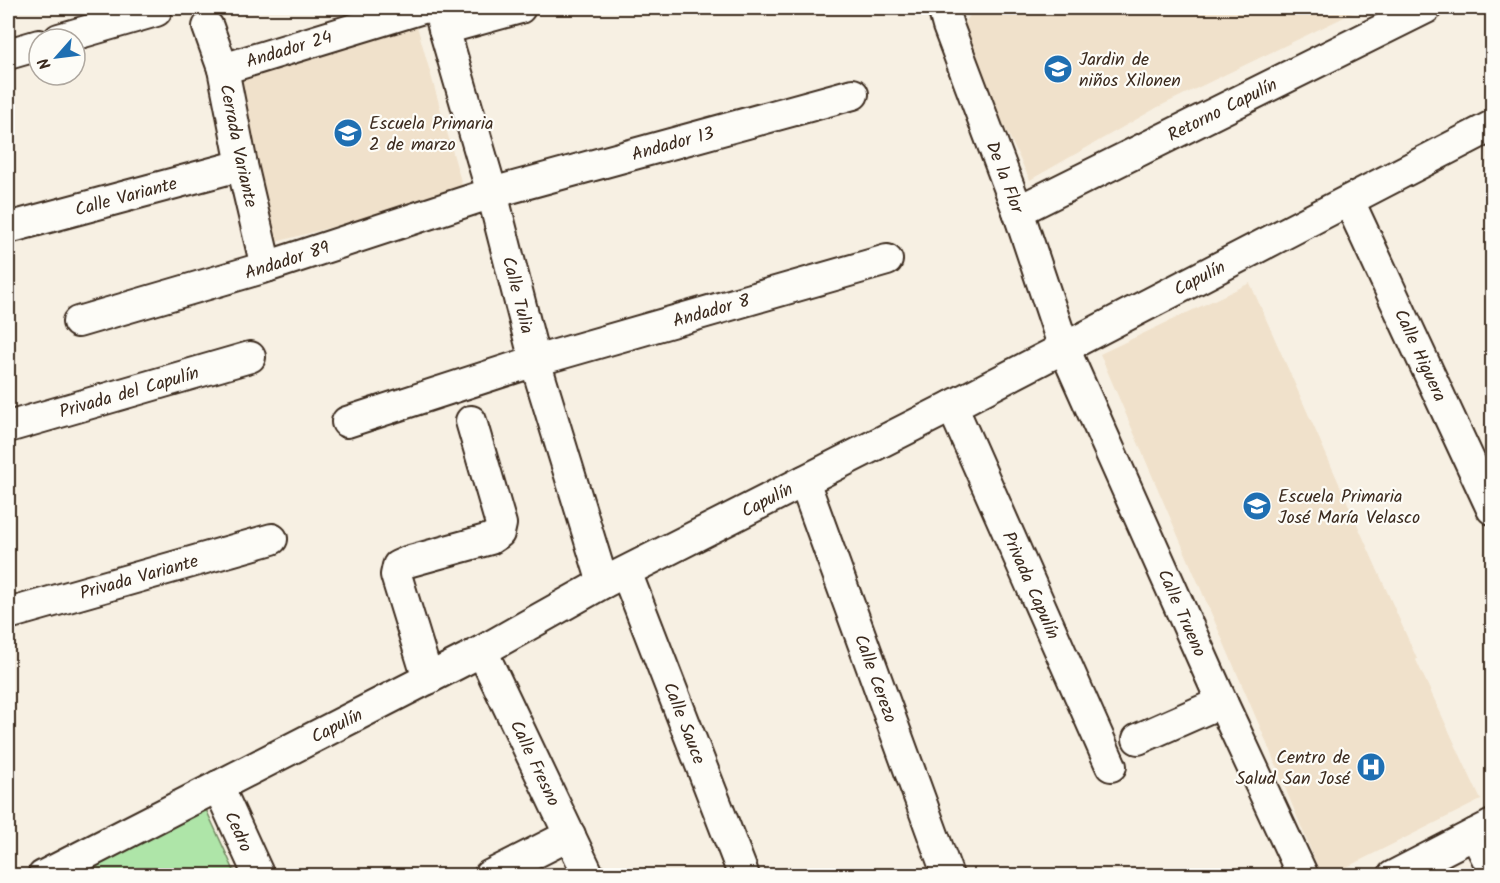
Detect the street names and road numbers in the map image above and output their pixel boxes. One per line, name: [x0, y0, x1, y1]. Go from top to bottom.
street label: Andador 24: [243, 23, 336, 77]
street label: Retorno Capulín: [1163, 71, 1283, 150]
street label: Cerrada Variante: [210, 82, 265, 211]
street label: Andador 13: [629, 120, 718, 170]
street label: De la Flor: [977, 137, 1031, 219]
street label: Calle Variante: [72, 170, 181, 225]
street label: Andador 89: [241, 234, 334, 288]
street label: Calle Tulia: [493, 254, 540, 337]
street label: Capulín: [1169, 254, 1231, 305]
street label: Andador 8: [670, 287, 754, 337]
street label: Calle Higuera: [1385, 305, 1453, 407]
street label: Privada del Capulín: [56, 359, 203, 427]
street label: Capulín: [737, 476, 799, 526]
street label: Privada Capulín: [993, 527, 1066, 645]
street label: Privada Variante: [76, 548, 202, 609]
street label: Calle Trueno: [1149, 565, 1213, 662]
street label: Calle Cerezo: [845, 630, 904, 727]
street label: Calle Sauce: [654, 678, 712, 769]
street label: Capulín: [306, 701, 368, 752]
street label: Calle Fresno: [501, 716, 567, 812]
street label: Cedro: [215, 807, 259, 857]

